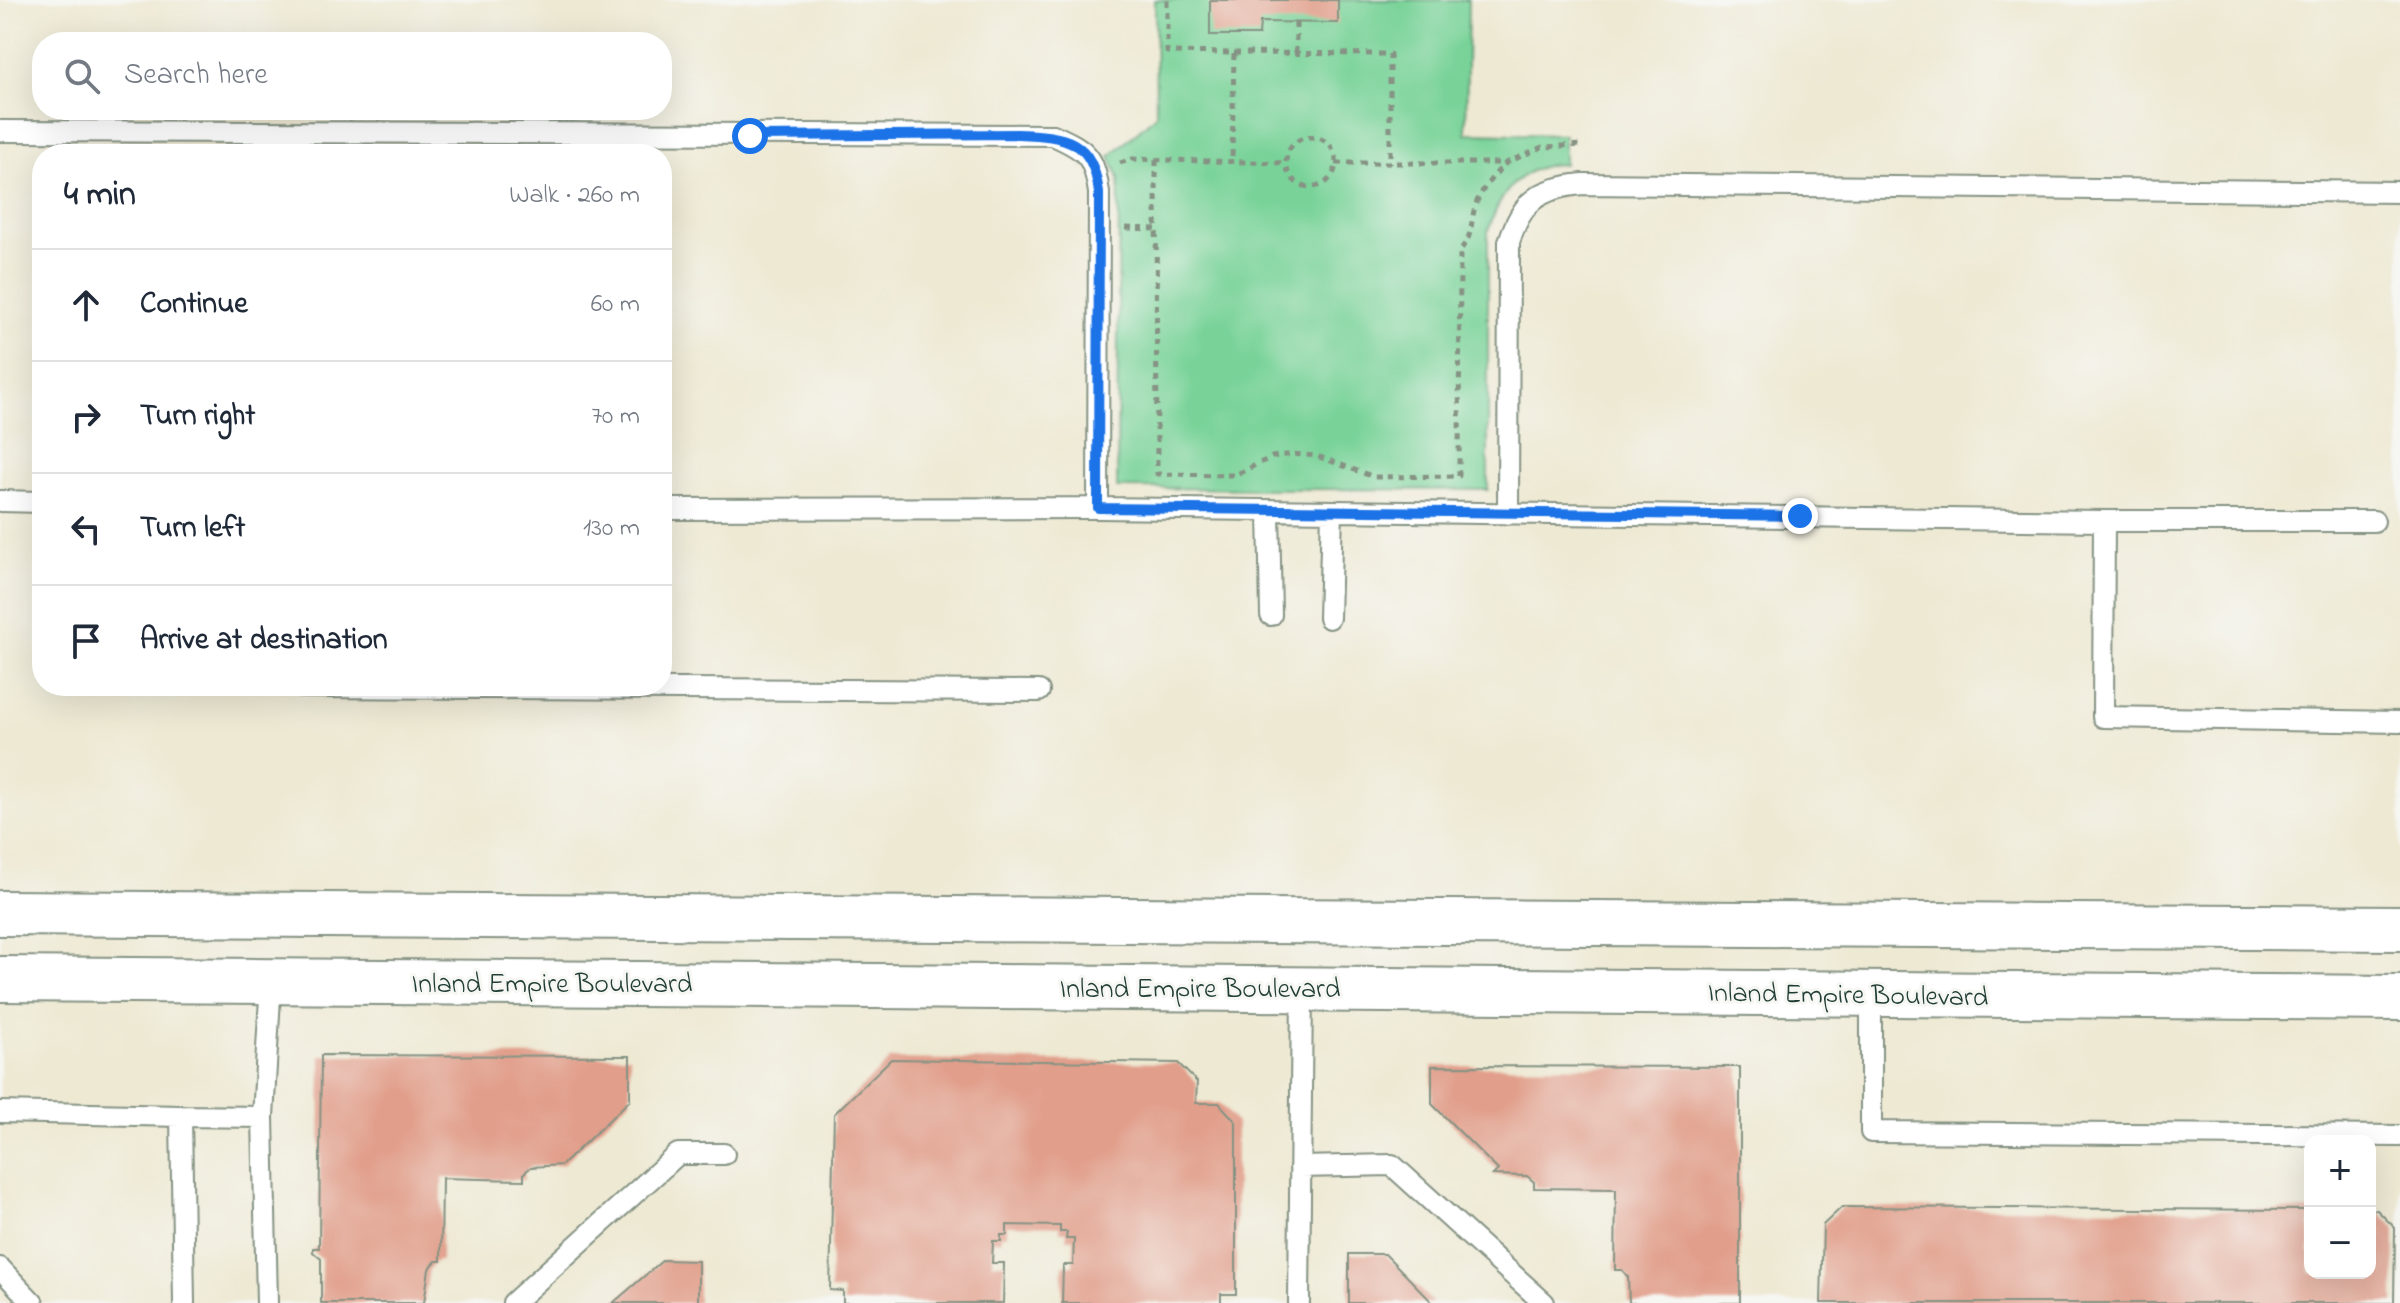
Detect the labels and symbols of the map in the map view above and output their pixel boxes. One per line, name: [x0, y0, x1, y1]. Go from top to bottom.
route start: [732, 118, 768, 154]
route end: [1782, 498, 1818, 534]
street label: Inland Empire Boulevard: [412, 965, 693, 1006]
street label: Inland Empire Boulevard: [1060, 970, 1341, 1011]
street label: Inland Empire Boulevard: [1707, 974, 1989, 1019]

